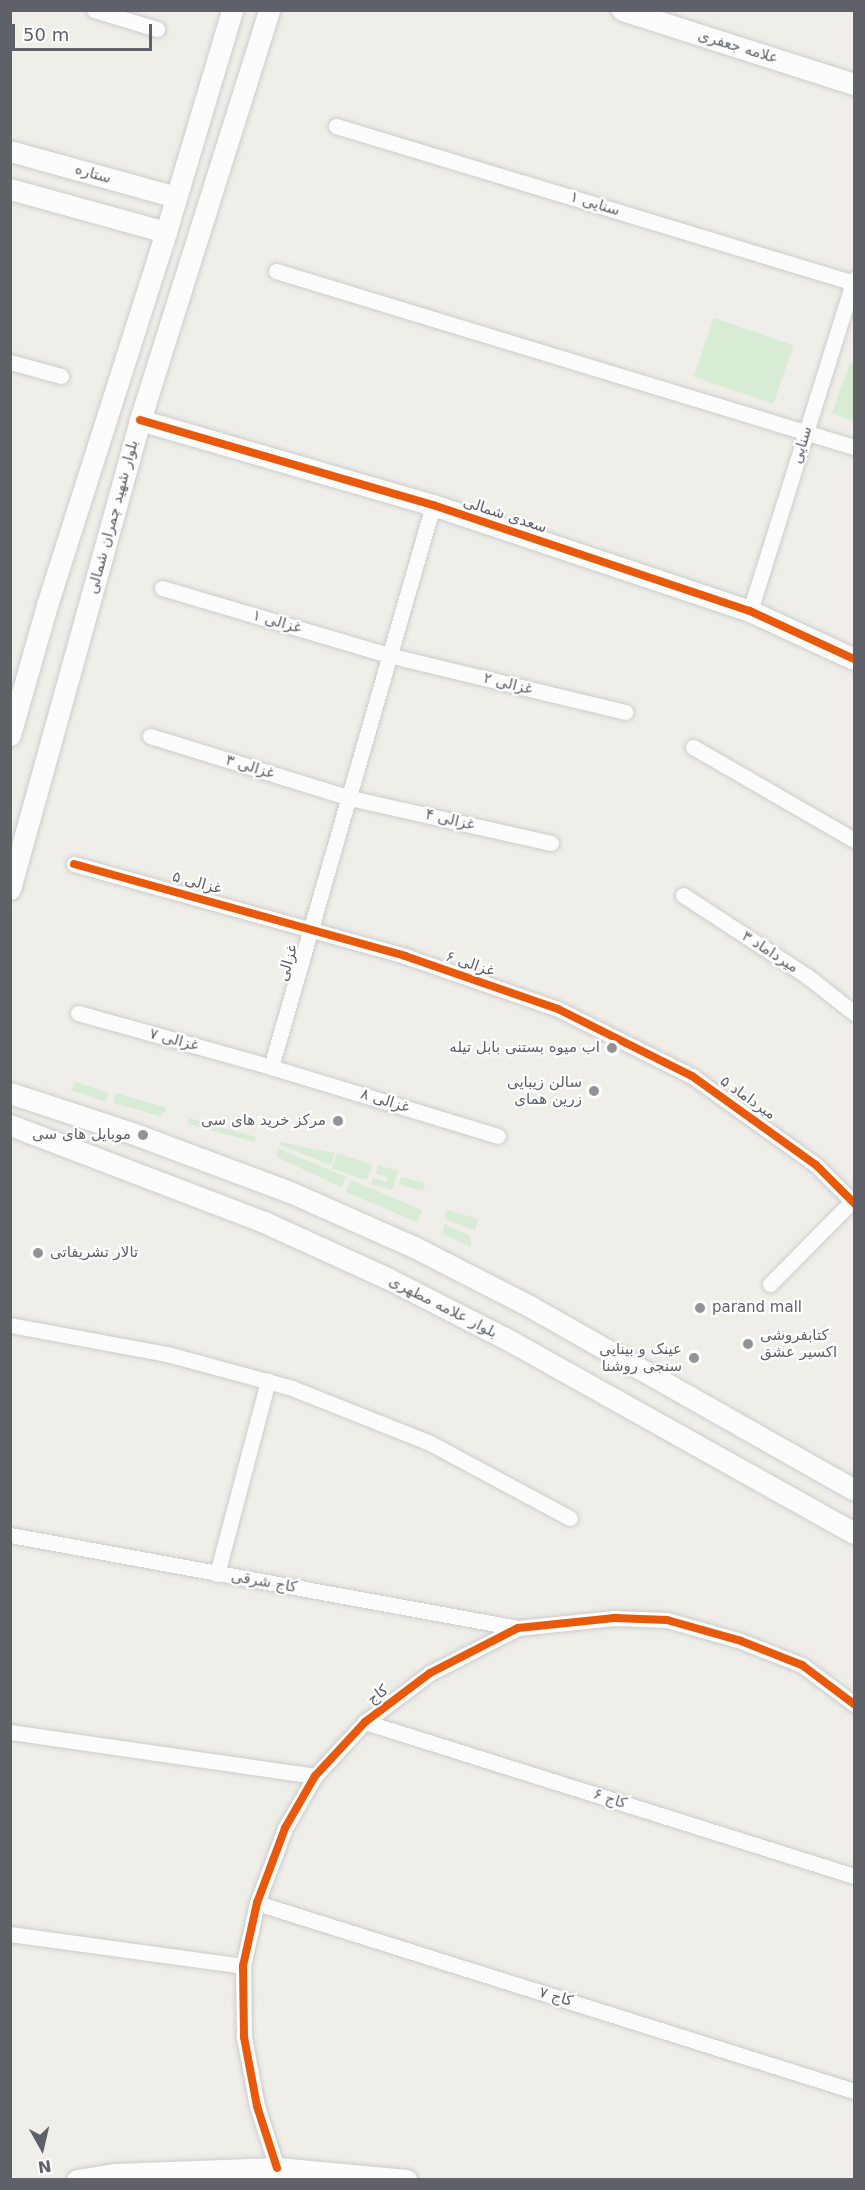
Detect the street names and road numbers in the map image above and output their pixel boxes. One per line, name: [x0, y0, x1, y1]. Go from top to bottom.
street label: علامه جعفری: [696, 26, 780, 68]
street label: ستاره: [73, 160, 113, 188]
street label: سنایی ۱: [568, 188, 622, 220]
street label: سنایی: [788, 424, 816, 466]
street label: بلوار شهید چمران شمالی: [84, 438, 142, 596]
street label: سعدی شمالی: [461, 493, 549, 537]
street label: غزالی ۱: [250, 606, 304, 638]
street label: غزالی ۲: [481, 669, 535, 699]
street label: غزالی ۳: [223, 751, 277, 783]
street label: غزالی ۴: [424, 806, 476, 834]
street label: غزالی ۵: [170, 868, 224, 898]
street label: میرداماد ۳: [738, 927, 802, 977]
street label: غزالی: [274, 943, 302, 983]
street label: غزالی ۶: [443, 947, 497, 981]
street label: غزالی ۷: [147, 1025, 201, 1055]
street label: میرداماد ۵: [717, 1072, 779, 1124]
street label: غزالی ۸: [358, 1085, 412, 1117]
street label: بلوار علامه مطهری: [386, 1272, 500, 1342]
street label: کاج شرقی: [230, 1567, 298, 1597]
street label: کاج: [364, 1681, 392, 1709]
street label: کاج ۶: [591, 1785, 629, 1813]
street label: کاج ۷: [537, 1983, 575, 2011]

